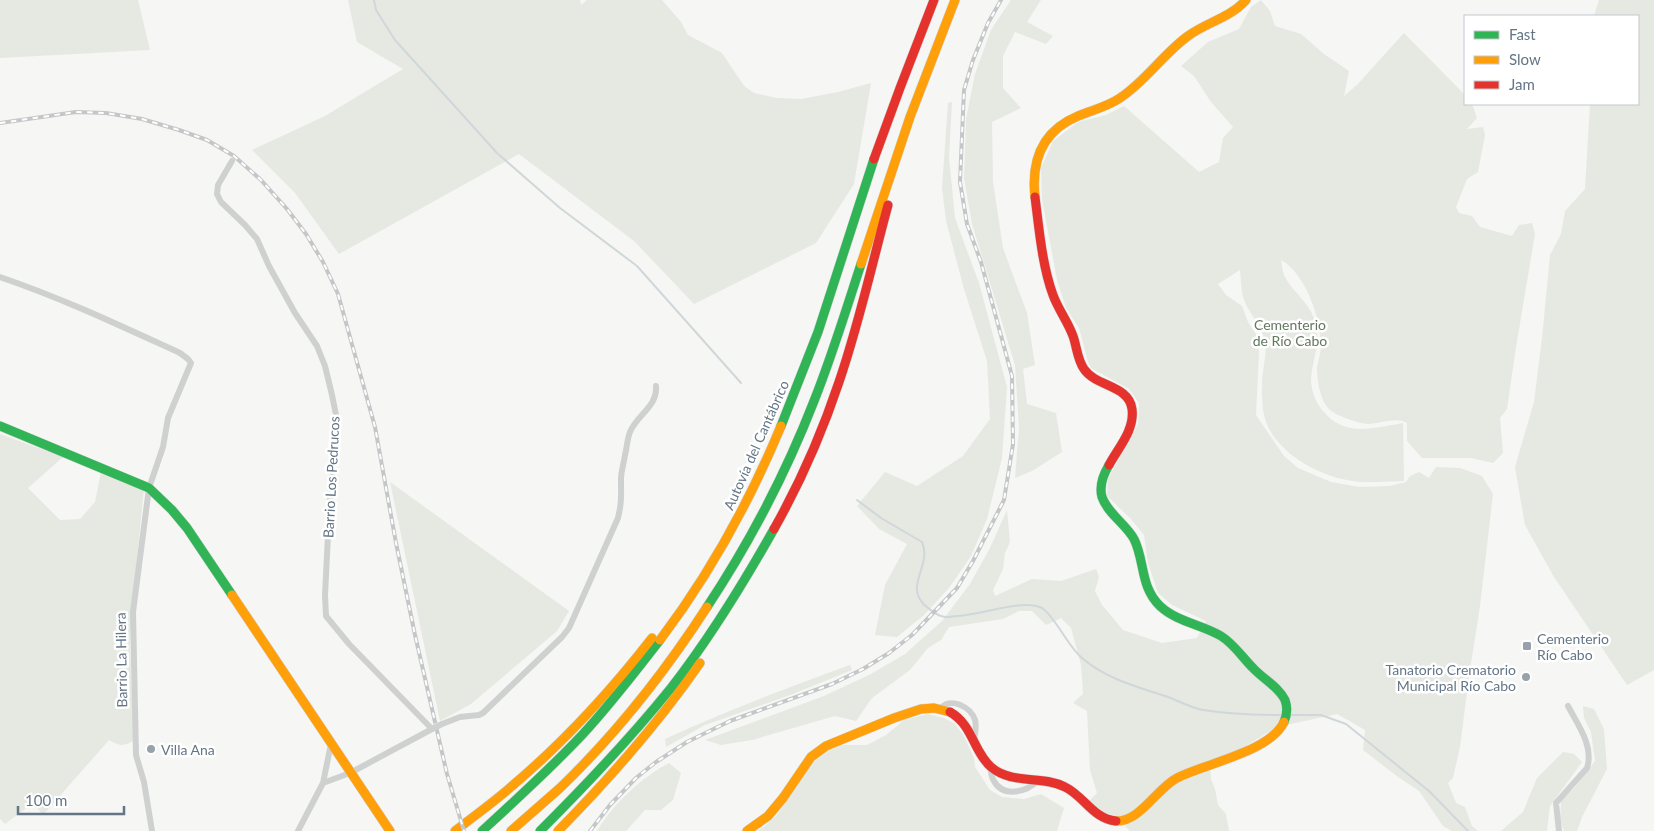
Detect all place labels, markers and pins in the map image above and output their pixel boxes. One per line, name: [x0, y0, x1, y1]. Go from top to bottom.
place label: Cementerio Río Cabo: [1537, 630, 1609, 663]
marker: Cementerio Río Cabo: [1521, 640, 1533, 652]
place label: Tanatorio Crematorio Municipal Río Cabo: [1386, 661, 1516, 694]
marker: Tanatorio Crematorio Municipal Río Cabo: [1520, 671, 1532, 683]
place label: Villa Ana: [161, 741, 215, 758]
marker: Villa Ana: [145, 743, 157, 755]

